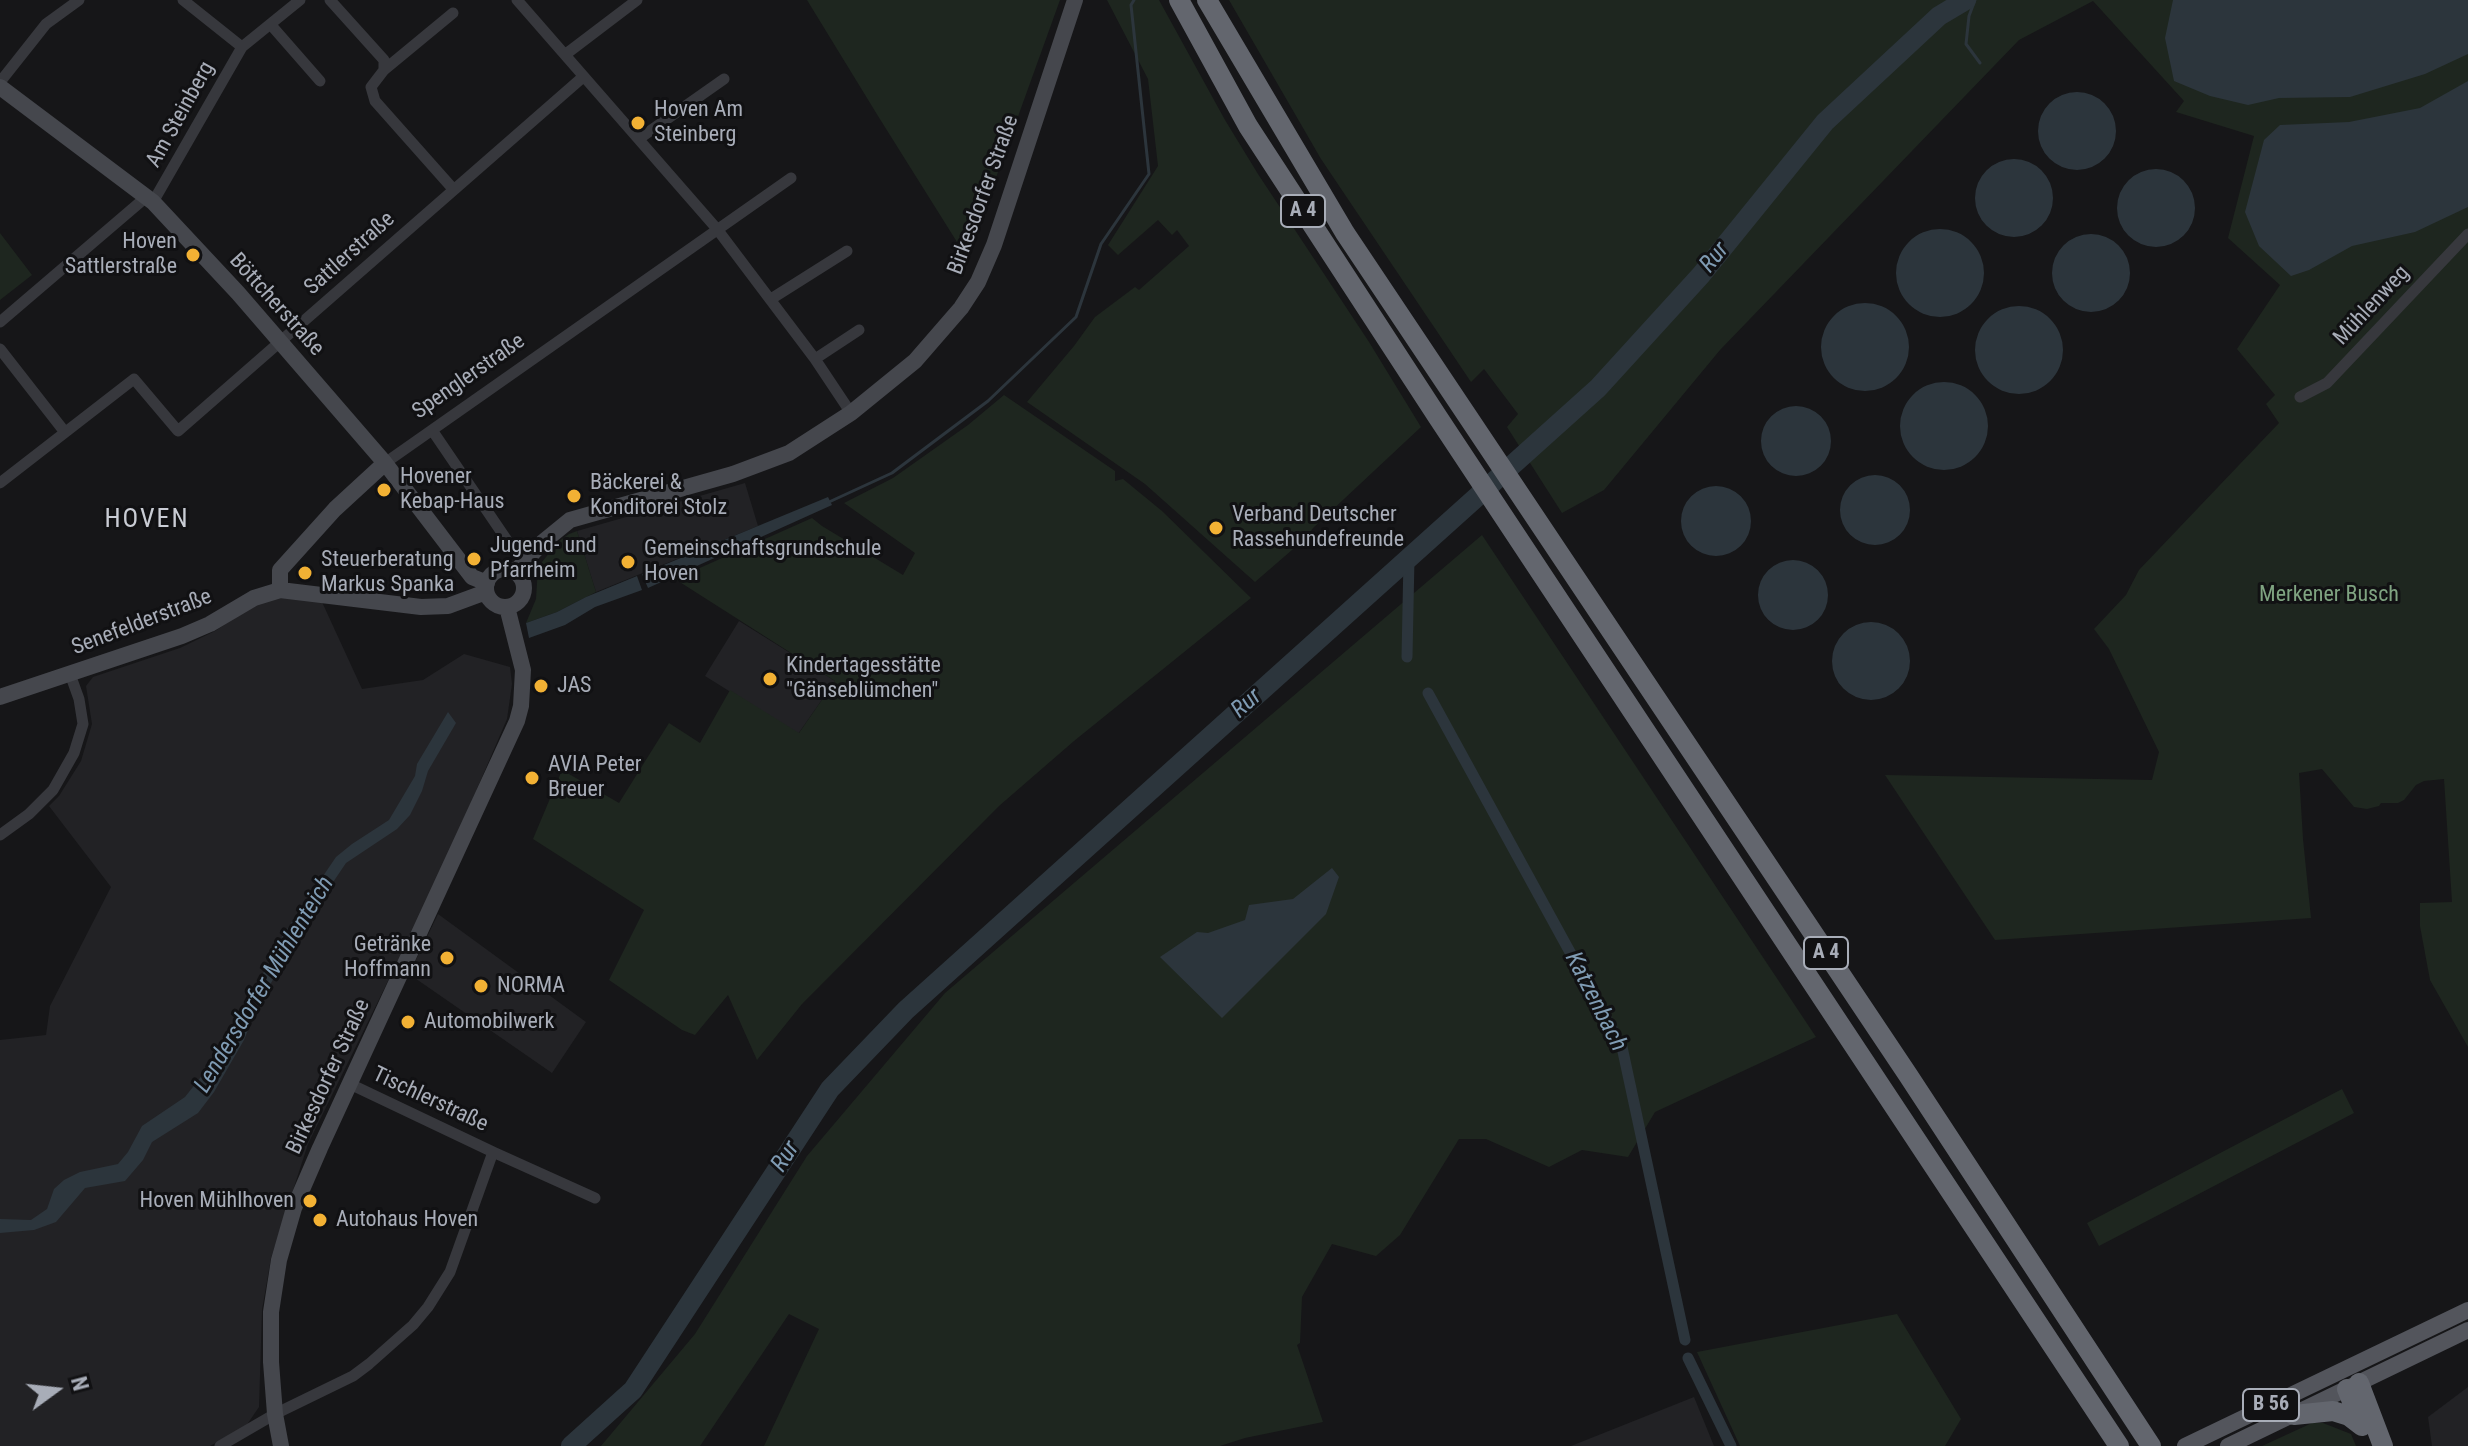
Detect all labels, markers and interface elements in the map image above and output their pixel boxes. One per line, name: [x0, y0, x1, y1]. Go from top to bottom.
street label: Am Steinberg: [141, 58, 221, 172]
place label: Hoven Am Steinberg: [654, 97, 743, 148]
street label: Birkesdorfer Straße: [943, 112, 1025, 278]
marker: Hoven Am Steinberg: [629, 114, 647, 132]
road number: A 4: [1281, 195, 1325, 227]
street label: Sattlerstraße: [299, 207, 401, 301]
place label: Hoven Sattlerstraße: [65, 229, 177, 280]
water label: Rur: [1694, 237, 1736, 279]
marker: Hoven Sattlerstraße: [184, 246, 202, 264]
street label: Böttcherstraße: [223, 248, 329, 362]
street label: Mühlenweg: [2328, 261, 2416, 351]
street label: Spenglerstraße: [408, 329, 530, 425]
place label: Hovener Kebap-Haus: [400, 464, 505, 516]
place label: Bäckerei & Konditorei Stolz: [590, 470, 727, 522]
marker: Hovener Kebap-Haus: [375, 481, 393, 499]
marker: Bäckerei & Konditorei Stolz: [565, 487, 583, 505]
place label: Verband Deutscher Rassehundefreunde: [1232, 502, 1404, 554]
district label: HOVEN: [104, 504, 190, 536]
marker: Verband Deutscher Rassehundefreunde: [1207, 519, 1225, 537]
place label: Jugend- und Pfarrheim: [490, 533, 597, 584]
place label: Gemeinschaftsgrundschule Hoven: [644, 536, 881, 588]
place label: Steuerberatung Markus Spanka: [321, 547, 454, 598]
marker: Jugend- und Pfarrheim: [465, 550, 483, 568]
marker: Gemeinschaftsgrundschule Hoven: [619, 553, 637, 571]
marker: Steuerberatung Markus Spanka: [296, 564, 314, 582]
park label: Merkener Busch: [2259, 582, 2399, 608]
street label: Senefelderstraße: [68, 584, 216, 662]
place label: Kindertagesstätte "Gänseblümchen": [786, 653, 941, 704]
marker: Kindertagesstätte "Gänseblümchen": [761, 670, 779, 688]
place label: JAS: [557, 673, 591, 699]
marker: JAS: [532, 677, 550, 695]
water label: Rur: [1226, 683, 1268, 725]
place label: AVIA Peter Breuer: [548, 752, 641, 804]
marker: AVIA Peter Breuer: [523, 769, 541, 787]
water label: Lendersdorfer Mühlenteich: [189, 872, 341, 1098]
place label: Getränke Hoffmann: [344, 932, 431, 984]
road number: A 4: [1804, 937, 1848, 969]
water label: Katzenbach: [1558, 948, 1632, 1056]
marker: Getränke Hoffmann: [438, 949, 456, 967]
place label: NORMA: [497, 973, 565, 999]
marker: NORMA: [472, 977, 490, 995]
street label: Birkesdorfer Straße: [282, 995, 376, 1159]
place label: Automobilwerk: [424, 1009, 554, 1035]
marker: Automobilwerk: [399, 1013, 417, 1031]
street label: Tischlerstraße: [368, 1062, 492, 1138]
water label: Rur: [766, 1136, 806, 1178]
place label: Hoven Mühlhoven: [140, 1188, 294, 1214]
marker: Hoven Mühlhoven: [301, 1192, 319, 1210]
place label: Autohaus Hoven: [336, 1207, 478, 1233]
marker: Autohaus Hoven: [311, 1211, 329, 1229]
north arrow: [16, 1350, 96, 1430]
text: N: [66, 1374, 93, 1393]
road number: B 56: [2243, 1389, 2299, 1421]

